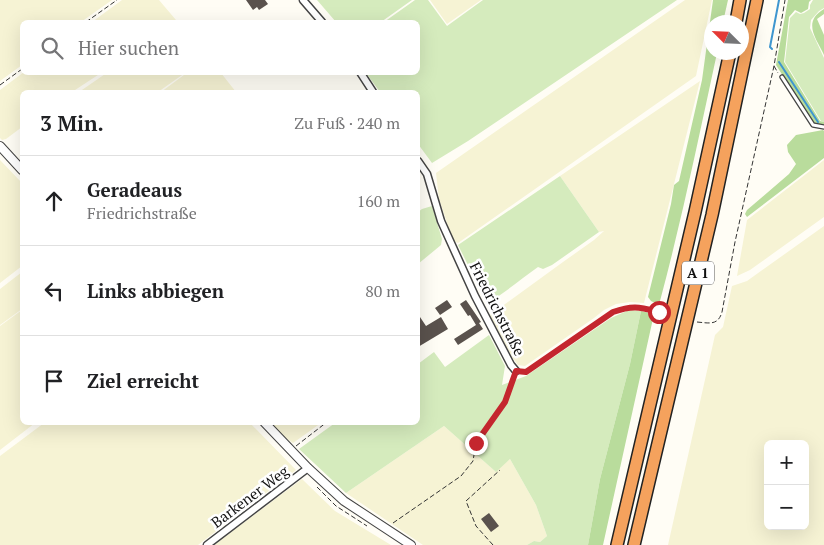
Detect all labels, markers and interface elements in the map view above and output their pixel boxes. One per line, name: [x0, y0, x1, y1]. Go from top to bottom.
north arrow: [704, 15, 749, 60]
search box: [20, 20, 420, 75]
icon: search: [38, 34, 66, 62]
text: Hier suchen: [78, 35, 179, 60]
text: 3 Min.: [40, 109, 104, 137]
text: Zu Fuß · 240 m: [294, 112, 400, 134]
text: Geradeaus: [87, 177, 182, 202]
icon: ahead: [40, 187, 68, 215]
text: 160 m: [357, 190, 400, 212]
text: Friedrichstraße: [87, 202, 197, 224]
street label: Friedrichstraße: [466, 258, 530, 359]
road number: A 1: [682, 262, 714, 284]
icon: left: [40, 277, 68, 305]
text: Links abbiegen: [87, 278, 224, 303]
text: 80 m: [365, 280, 400, 302]
route start: [648, 301, 671, 324]
icon: arrive: [40, 367, 68, 395]
text: Ziel erreicht: [87, 368, 199, 393]
route end: [465, 432, 488, 455]
map controls: [764, 440, 809, 530]
button: +: [764, 440, 809, 485]
street label: Barkener Weg: [207, 460, 293, 532]
button: −: [764, 485, 809, 530]

